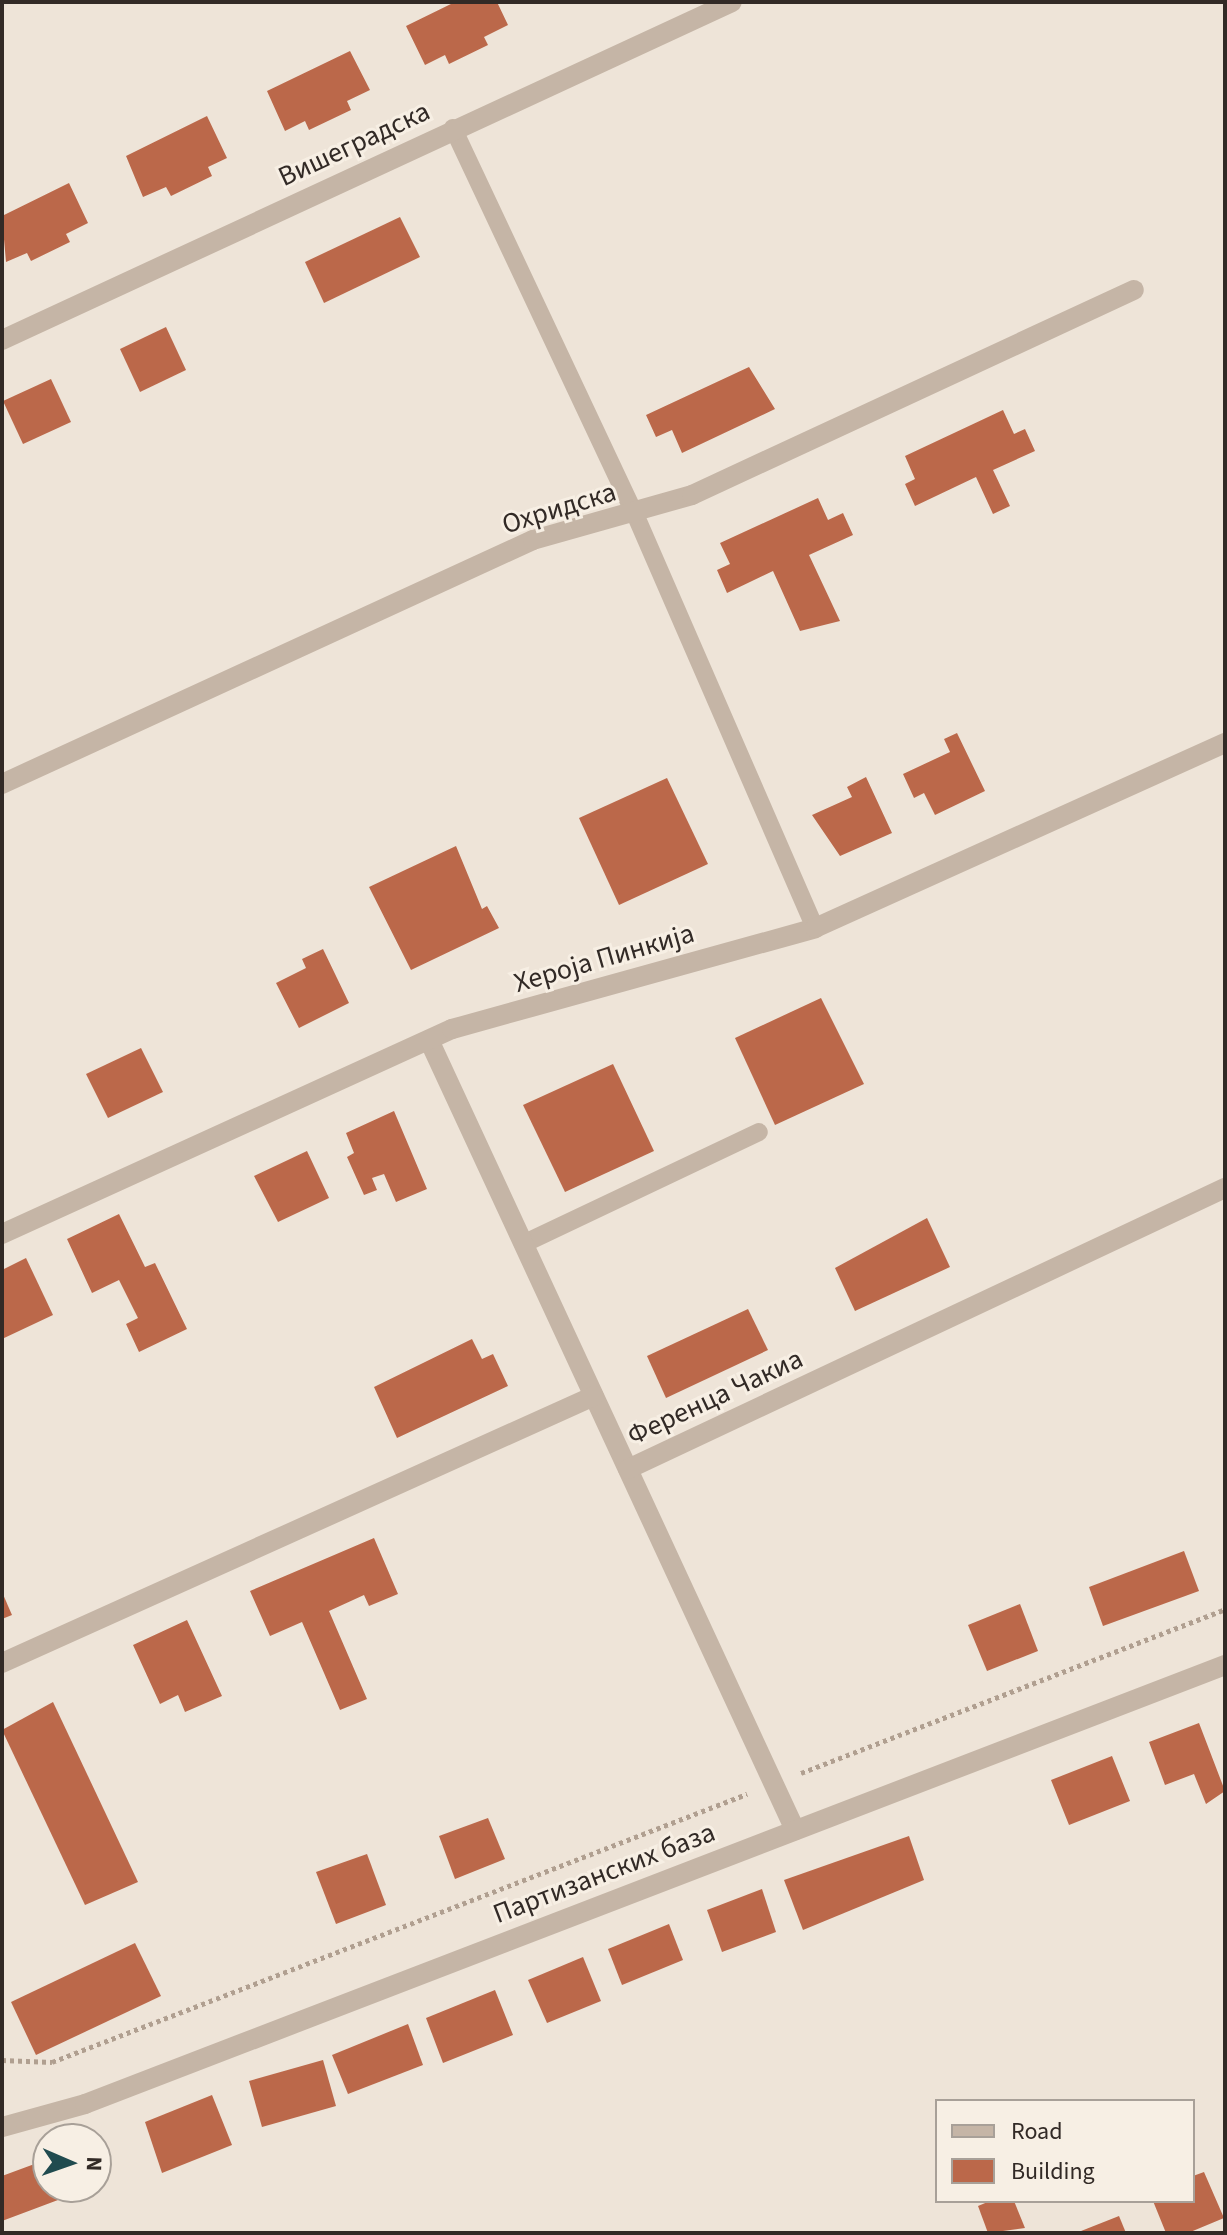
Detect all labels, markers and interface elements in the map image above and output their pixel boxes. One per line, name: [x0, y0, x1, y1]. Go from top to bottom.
street label: Вишеградска: [273, 94, 435, 194]
street label: Охридска: [498, 475, 620, 541]
street label: Хероја Пинкија: [510, 916, 698, 1000]
street label: Ференца Чакиа: [622, 1342, 808, 1452]
street label: Партизанских база: [488, 1815, 720, 1931]
legend: [935, 2099, 1195, 2203]
text: Road: [1011, 2114, 1063, 2149]
north arrow: [32, 2123, 112, 2203]
text: Building: [1011, 2154, 1095, 2189]
text: N: [78, 2156, 110, 2172]

